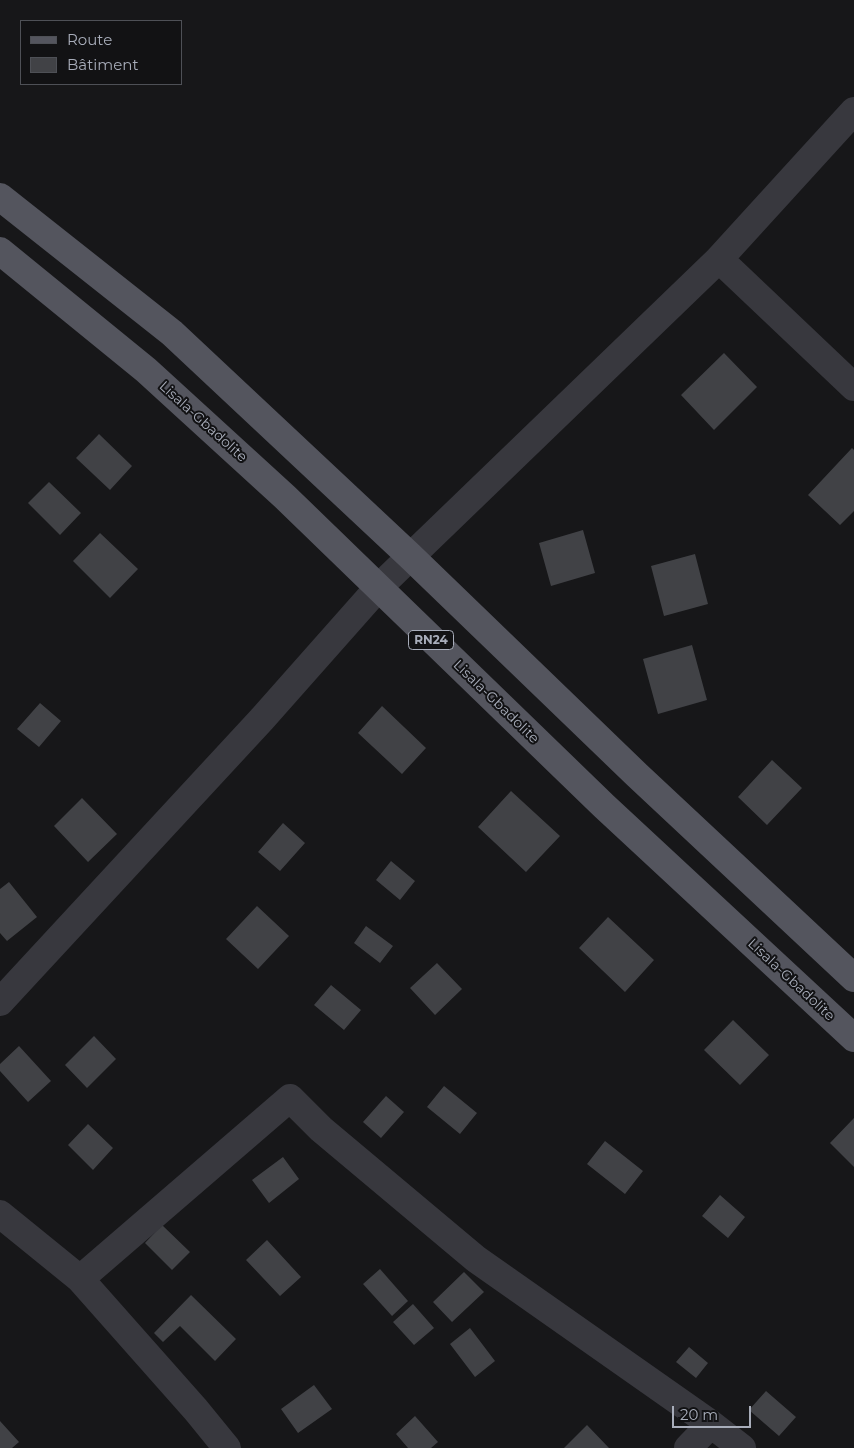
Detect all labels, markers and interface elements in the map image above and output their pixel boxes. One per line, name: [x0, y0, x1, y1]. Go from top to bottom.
legend: [20, 20, 182, 85]
text: Route: [67, 30, 112, 49]
text: Bâtiment: [67, 55, 139, 74]
street label: Lisala-Gbadolite: [156, 378, 250, 466]
road number: RN24: [408, 630, 454, 650]
street label: Lisala-Gbadolite: [450, 657, 542, 747]
street label: Lisala-Gbadolite: [744, 935, 838, 1025]
scale bar: [674, 1396, 753, 1428]
text: 20 m: [680, 1405, 718, 1424]

